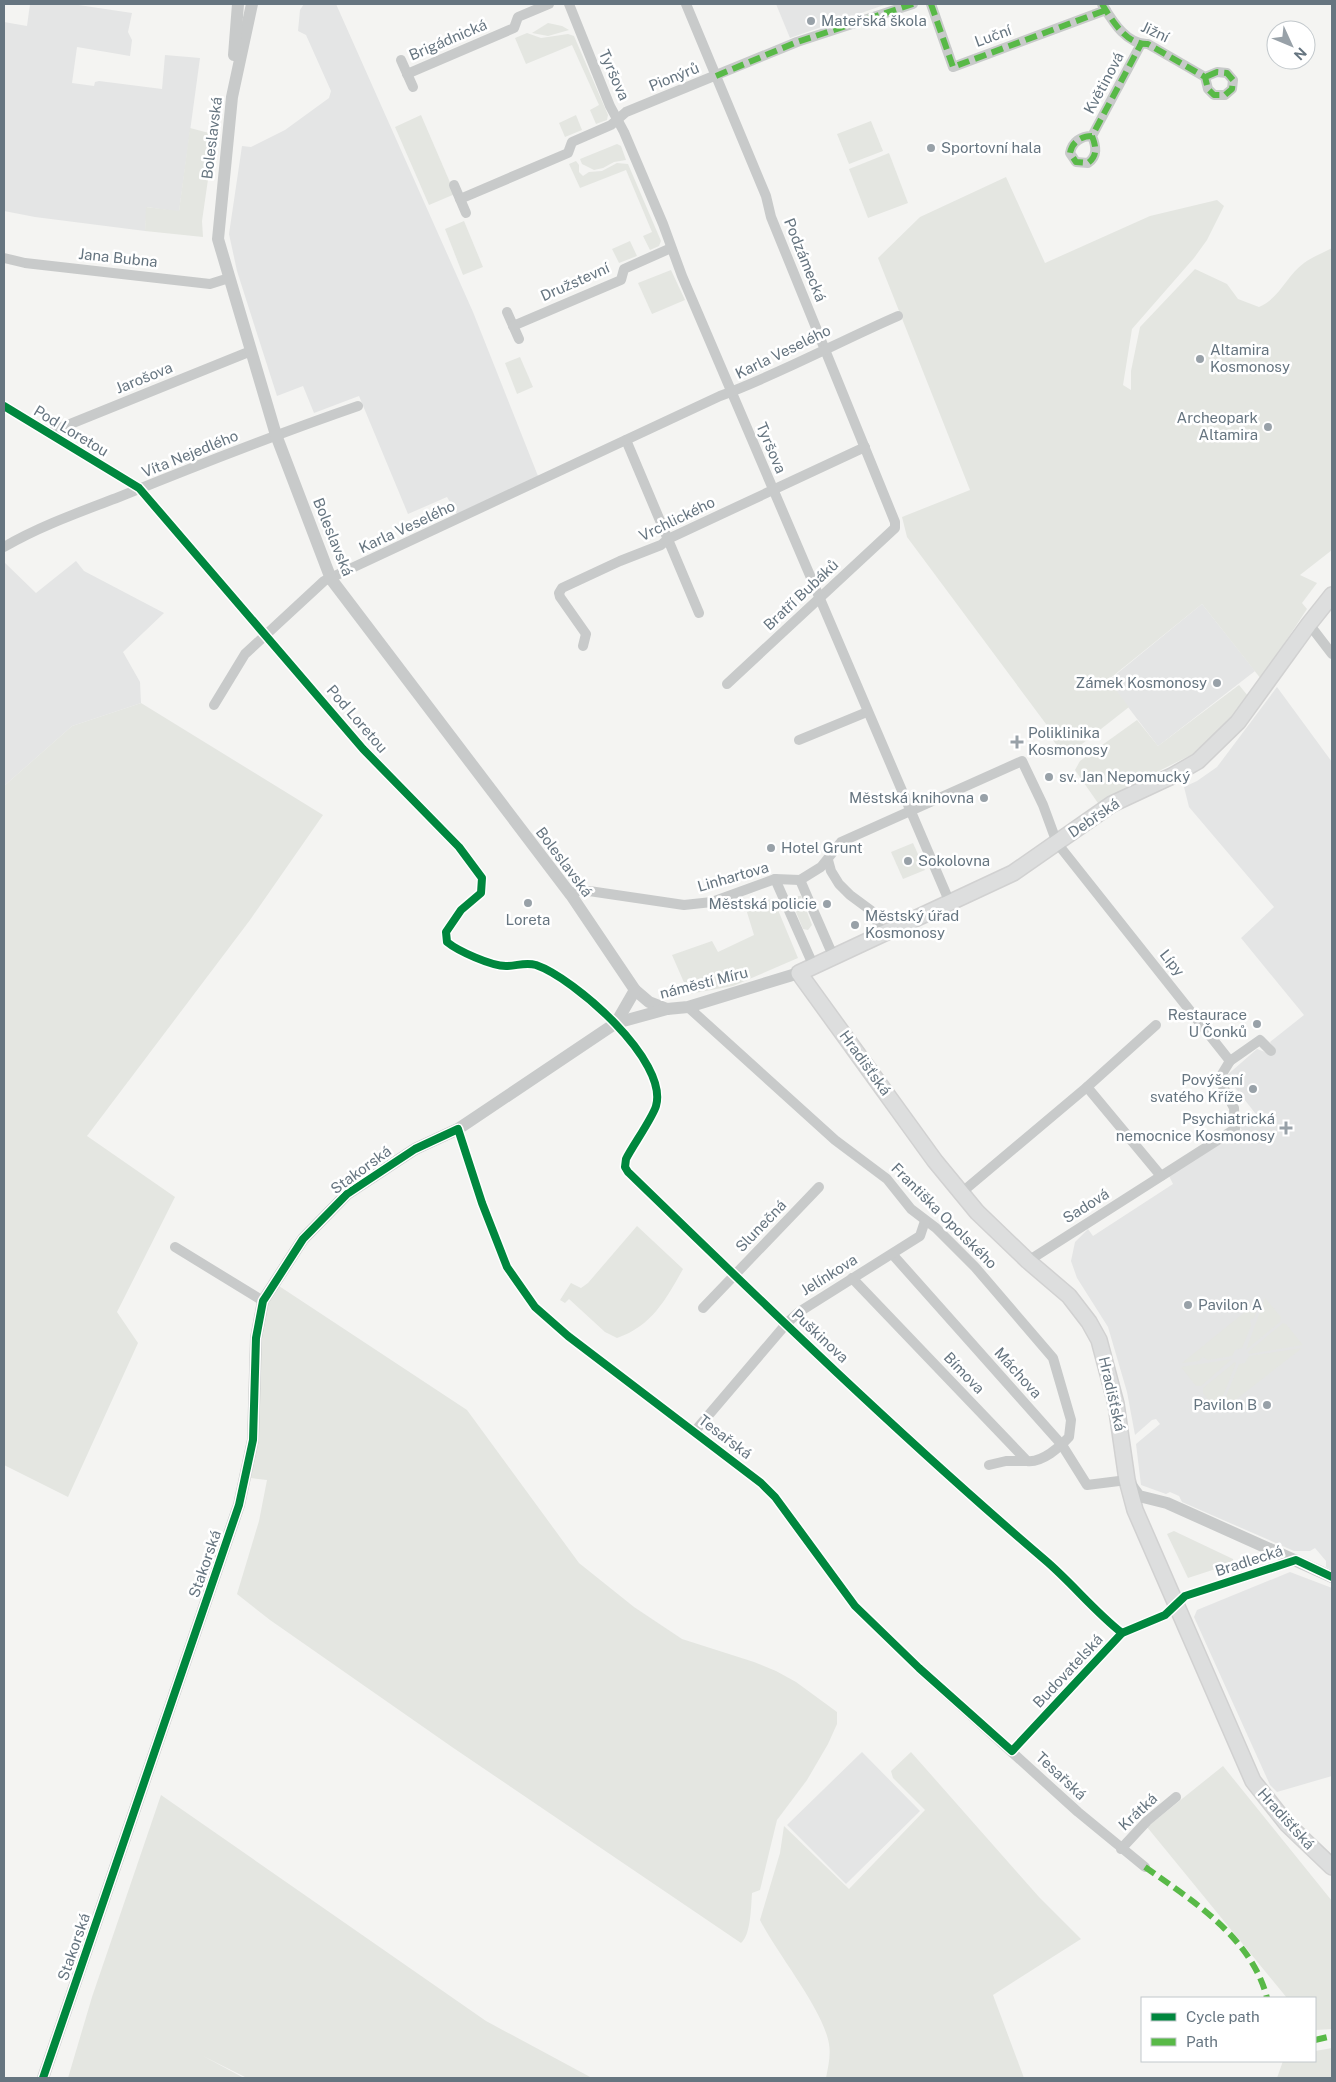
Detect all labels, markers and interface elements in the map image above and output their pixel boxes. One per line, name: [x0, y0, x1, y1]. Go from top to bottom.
place label: Mateřská škola: [821, 12, 927, 29]
marker: Mateřská škola: [805, 15, 817, 27]
street label: Brigádnická: [406, 16, 489, 64]
street label: Jižní: [1138, 18, 1172, 46]
north arrow: [1266, 20, 1316, 70]
street label: Luční: [972, 21, 1014, 50]
text: N: [1291, 45, 1310, 64]
street label: Tyršova: [596, 47, 633, 103]
street label: Květinová: [1080, 49, 1127, 117]
street label: Pionýrů: [646, 59, 701, 94]
street label: Boleslavská: [198, 96, 225, 180]
place label: Sportovní hala: [941, 139, 1041, 156]
marker: Sportovní hala: [925, 142, 937, 154]
street label: Podzámecká: [781, 216, 830, 304]
street label: Jana Bubna: [78, 245, 158, 270]
street label: Družstevní: [538, 259, 612, 304]
street label: Karla Veselého: [732, 321, 833, 382]
place label: Altamira Kosmonosy: [1210, 341, 1290, 375]
marker: Altamira Kosmonosy: [1194, 353, 1206, 365]
street label: Jarošova: [113, 358, 175, 397]
street label: Pod Loretou: [31, 402, 112, 460]
place label: Archeopark Altamira: [1177, 409, 1258, 443]
street label: Tyršova: [753, 420, 790, 476]
marker: Archeopark Altamira: [1262, 421, 1274, 433]
street label: Víta Nejedlého: [139, 426, 240, 481]
street label: Vrchlického: [636, 493, 718, 544]
street label: Boleslavská: [310, 495, 357, 578]
street label: Karla Veselého: [356, 497, 458, 556]
street label: Bratří Bubáků: [760, 556, 841, 633]
place label: Zámek Kosmonosy: [1076, 674, 1207, 691]
marker: Zámek Kosmonosy: [1211, 677, 1223, 689]
street label: Pod Loretou: [323, 681, 391, 756]
place label: Poliklinika Kosmonosy: [1028, 724, 1108, 758]
marker: Poliklinika Kosmonosy: [1010, 735, 1024, 749]
place label: sv. Jan Nepomucký: [1059, 768, 1190, 785]
marker: sv. Jan Nepomucký: [1043, 771, 1055, 783]
place label: Městská knihovna: [849, 789, 974, 806]
marker: Městská knihovna: [978, 792, 990, 804]
street label: Debřská: [1065, 794, 1122, 841]
street label: Boleslavská: [533, 824, 596, 900]
place label: Hotel Grunt: [781, 839, 863, 856]
marker: Hotel Grunt: [765, 842, 777, 854]
place label: Sokolovna: [918, 852, 990, 869]
marker: Sokolovna: [902, 855, 914, 867]
street label: Linhartova: [695, 858, 770, 895]
place label: Městská policie: [709, 895, 817, 912]
marker: Loreta: [522, 897, 534, 909]
marker: Městská policie: [821, 898, 833, 910]
place label: Městský úřad Kosmonosy: [865, 907, 959, 941]
place label: Loreta: [506, 911, 550, 928]
marker: Městský úřad Kosmonosy: [849, 919, 861, 931]
street label: Lípy: [1157, 946, 1188, 979]
street label: náměstí Míru: [658, 963, 750, 1002]
place label: Restaurace U Čonků: [1168, 1006, 1247, 1040]
marker: Restaurace U Čonků: [1251, 1018, 1263, 1030]
street label: Hradišťská: [836, 1027, 895, 1098]
place label: Povýšení svatého Kříže: [1150, 1071, 1243, 1105]
marker: Povýšení svatého Kříže: [1247, 1083, 1259, 1095]
place label: Psychiatrická nemocnice Kosmonosy: [1116, 1110, 1275, 1144]
marker: Psychiatrická nemocnice Kosmonosy: [1279, 1121, 1293, 1135]
street label: Stakorská: [327, 1142, 394, 1197]
street label: Františka Opolského: [888, 1159, 1001, 1272]
street label: Sadová: [1059, 1185, 1112, 1226]
street label: Slunečná: [732, 1196, 789, 1255]
street label: Jelínkova: [797, 1251, 860, 1299]
place label: Pavilon A: [1198, 1296, 1263, 1313]
marker: Pavilon A: [1182, 1299, 1194, 1311]
street label: Puškinova: [789, 1305, 852, 1366]
street label: Máchova: [991, 1344, 1046, 1401]
street label: Bímova: [941, 1348, 988, 1397]
street label: Hradišťská: [1096, 1355, 1129, 1433]
place label: Pavilon B: [1193, 1396, 1257, 1413]
marker: Pavilon B: [1261, 1399, 1273, 1411]
street label: Tesařská: [695, 1411, 755, 1462]
street label: Stakorská: [185, 1528, 224, 1600]
street label: Bradlecká: [1213, 1542, 1285, 1579]
street label: Budovatelská: [1029, 1630, 1106, 1711]
street label: Tesařská: [1033, 1748, 1090, 1803]
street label: Hradišťská: [1255, 1785, 1318, 1853]
street label: Krátká: [1115, 1790, 1160, 1834]
street label: Stakorská: [54, 1911, 93, 1983]
legend: [1141, 1997, 1316, 2062]
text: Cycle path: [1186, 2008, 1260, 2025]
text: Path: [1186, 2033, 1218, 2050]

